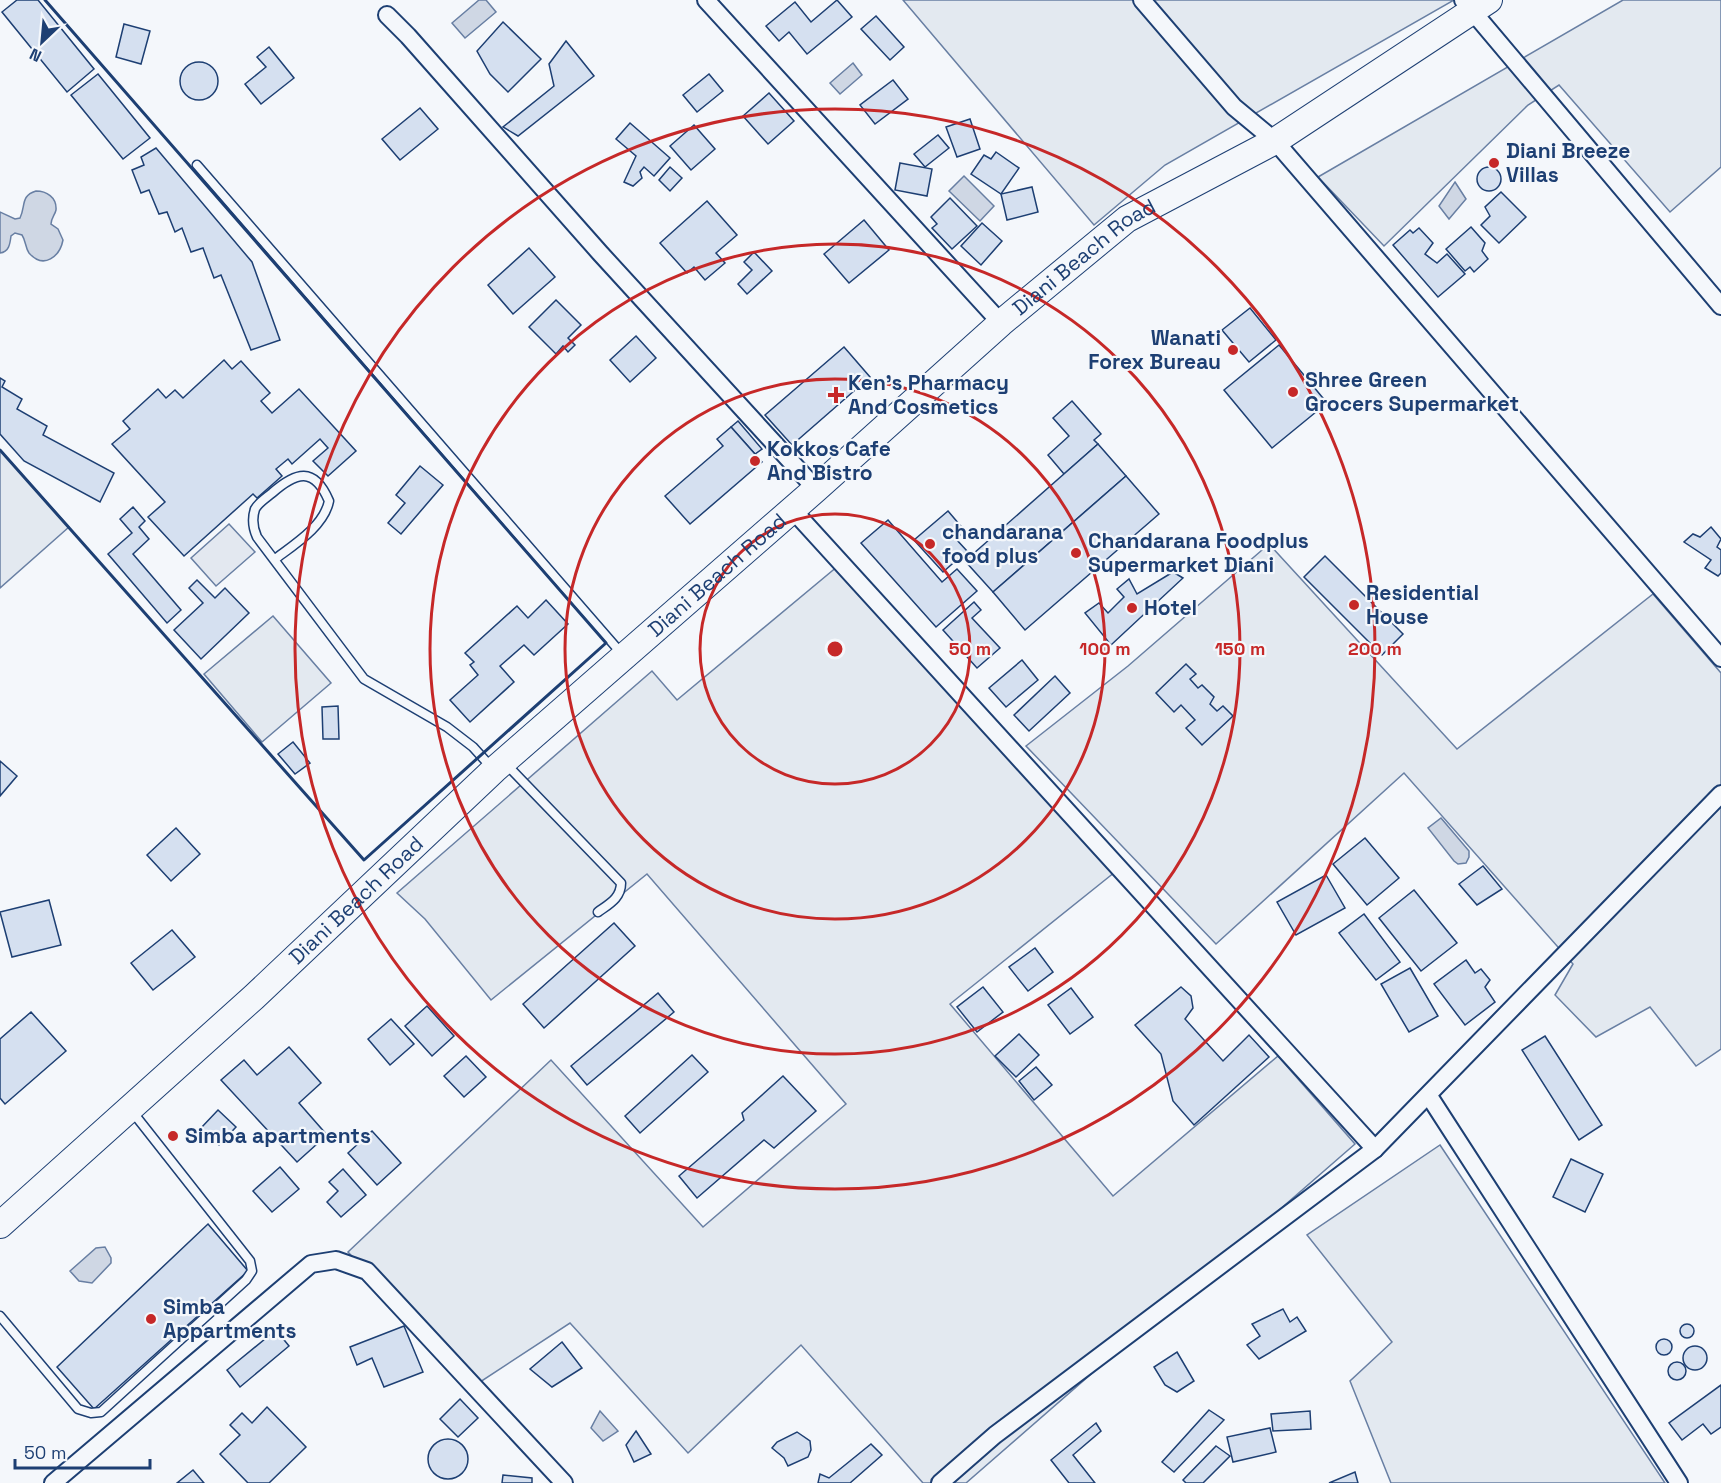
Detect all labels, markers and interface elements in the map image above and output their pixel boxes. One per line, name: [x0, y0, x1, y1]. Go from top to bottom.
north arrow: [12, 12, 72, 72]
text: N: [26, 43, 45, 67]
place label: Diani Breeze Villas: [1506, 137, 1630, 188]
marker: Diani Breeze Villas: [1487, 156, 1501, 170]
street label: Diani Beach Road: [1007, 192, 1160, 321]
place label: Wanati Forex Bureau: [1088, 324, 1221, 375]
marker: Wanati Forex Bureau: [1226, 343, 1240, 357]
place label: Shree Green Grocers Supermarket: [1305, 366, 1519, 417]
place label: Ken's Pharmacy And Cosmetics: [848, 369, 1009, 420]
marker: Shree Green Grocers Supermarket: [1286, 385, 1300, 399]
marker: Ken's Pharmacy And Cosmetics: [829, 388, 843, 402]
place label: Kokkos Cafe And Bistro: [767, 435, 891, 486]
marker: Kokkos Cafe And Bistro: [748, 454, 762, 468]
street label: Diani Beach Road: [642, 507, 792, 643]
place label: chandarana food plus: [942, 518, 1063, 569]
place label: Chandarana Foodplus Supermarket Diani: [1088, 527, 1309, 578]
marker: chandarana food plus: [923, 537, 937, 551]
marker: Chandarana Foodplus Supermarket Diani: [1069, 546, 1083, 560]
place label: Residential House: [1366, 579, 1479, 630]
place label: Hotel: [1144, 594, 1197, 621]
marker: Residential House: [1347, 598, 1361, 612]
marker: Hotel: [1125, 601, 1139, 615]
text: 50 m: [949, 637, 991, 660]
text: 100 m: [1079, 637, 1131, 660]
text: 150 m: [1215, 637, 1265, 660]
text: 200 m: [1348, 637, 1402, 660]
centre of rings: [825, 639, 845, 659]
street label: Diani Beach Road: [283, 830, 429, 970]
place label: Simba apartments: [185, 1122, 371, 1149]
marker: Simba apartments: [166, 1129, 180, 1143]
place label: Simba Appartments: [163, 1293, 296, 1344]
marker: Simba Appartments: [144, 1312, 158, 1326]
scale bar: [15, 1432, 150, 1470]
text: 50 m: [24, 1441, 66, 1464]

